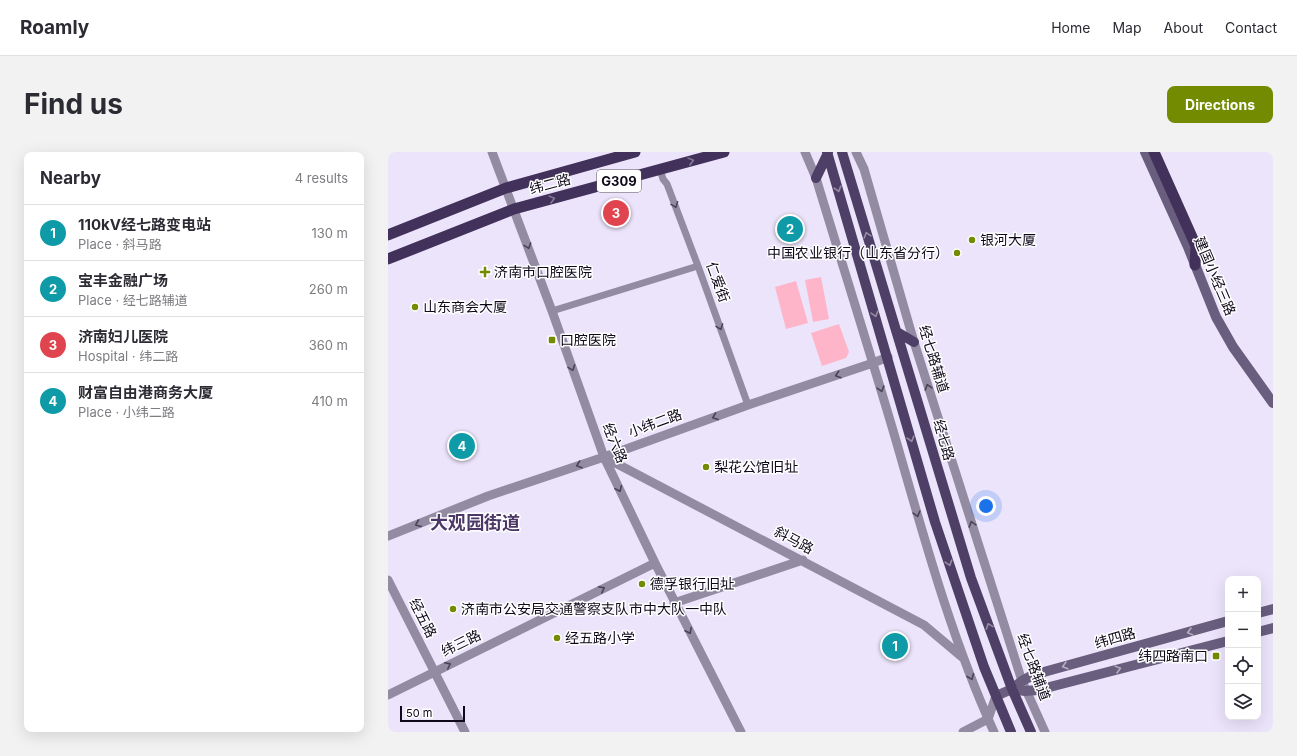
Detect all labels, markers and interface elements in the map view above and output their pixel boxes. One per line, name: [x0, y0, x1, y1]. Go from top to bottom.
text: Roamly: [20, 16, 89, 39]
text: Home: [1051, 19, 1090, 36]
text: Map: [1112, 19, 1142, 36]
text: About: [1164, 19, 1203, 36]
text: Contact: [1225, 19, 1277, 36]
button: Directions: [1167, 86, 1273, 123]
text: Find us: [24, 87, 123, 121]
one-way arrow: [687, 157, 694, 166]
text: Nearby: [40, 168, 101, 188]
text: 4 results: [295, 170, 348, 186]
street label: 纬二路: [527, 170, 572, 197]
road number: G309: [597, 170, 641, 192]
one-way arrow: [833, 186, 842, 193]
one-way arrow: [548, 195, 555, 204]
pin: 3: [603, 198, 629, 228]
one-way arrow: [670, 202, 678, 209]
pin: 2: [777, 214, 803, 244]
text: 110kV经七路变电站: [78, 215, 211, 234]
text: 1: [50, 225, 56, 241]
text: 130 m: [311, 225, 348, 241]
one-way arrow: [863, 231, 872, 238]
place label: 银河大厦: [980, 231, 1036, 248]
street label: 建国小经三路: [1191, 234, 1240, 318]
marker: 银河大厦: [967, 235, 977, 245]
text: Place · 斜马路: [78, 236, 162, 252]
one-way arrow: [523, 242, 531, 249]
place label: 中国农业银行（山东省分行）: [767, 244, 949, 261]
marker: 中国农业银行（山东省分行）: [952, 248, 962, 258]
street label: 仁爱街: [703, 259, 734, 304]
place label: 济南市口腔医院: [494, 263, 592, 280]
marker: 济南市口腔医院: [479, 266, 491, 278]
text: 宝丰金融广场: [78, 271, 168, 290]
text: 2: [49, 281, 57, 297]
text: 260 m: [309, 281, 348, 297]
text: Place · 经七路辅道: [78, 292, 188, 308]
place label: 山东商会大厦: [423, 298, 507, 315]
marker: 山东商会大厦: [410, 302, 420, 312]
one-way arrow: [870, 310, 879, 317]
one-way arrow: [716, 323, 724, 330]
street label: 经七路辅道: [916, 323, 953, 395]
text: 济南妇儿医院: [78, 327, 168, 346]
place label: 口腔医院: [560, 331, 616, 348]
marker: 口腔医院: [547, 335, 557, 345]
text: 3: [49, 337, 57, 353]
text: 360 m: [309, 337, 348, 353]
text: Hospital · 纬二路: [78, 348, 178, 364]
one-way arrow: [568, 364, 576, 371]
one-way arrow: [835, 370, 842, 379]
text: 财富自由港商务大厦: [78, 383, 213, 402]
one-way arrow: [924, 383, 933, 390]
one-way arrow: [876, 386, 885, 393]
text: 4: [49, 393, 57, 409]
text: 410 m: [311, 393, 348, 409]
text: Place · 小纬二路: [78, 404, 175, 420]
street label: 小纬二路: [626, 405, 684, 440]
one-way arrow: [712, 412, 719, 421]
street label: 经七路: [931, 417, 958, 462]
street label: 经六路: [600, 420, 631, 465]
pin: 4: [449, 431, 475, 461]
one-way arrow: [907, 436, 915, 442]
place label: 梨花公馆旧址: [714, 458, 798, 475]
one-way arrow: [576, 460, 583, 469]
marker: 梨花公馆旧址: [701, 462, 711, 472]
one-way arrow: [614, 485, 622, 492]
your location: [976, 496, 996, 516]
one-way arrow: [912, 510, 921, 517]
district label: 大观园街道: [430, 512, 520, 533]
one-way arrow: [414, 519, 421, 527]
one-way arrow: [968, 521, 977, 528]
street label: 斜马路: [772, 522, 817, 557]
one-way arrow: [944, 560, 953, 567]
place label: 德孚银行旧址: [650, 575, 734, 592]
map controls: [1225, 576, 1261, 720]
button: +: [1225, 576, 1261, 612]
marker: 德孚银行旧址: [637, 579, 647, 589]
one-way arrow: [598, 586, 605, 594]
street label: 经五路: [406, 595, 441, 640]
place label: 济南市公安局交通警察支队市中大队一中队: [461, 600, 727, 617]
marker: 济南市公安局交通警察支队市中大队一中队: [448, 604, 458, 614]
button: −: [1225, 612, 1261, 648]
one-way arrow: [985, 623, 993, 630]
street label: 纬四路: [1092, 624, 1137, 651]
street label: 纬三路: [438, 626, 483, 659]
one-way arrow: [684, 626, 692, 634]
one-way arrow: [1187, 627, 1194, 635]
place label: 经五路小学: [565, 629, 635, 646]
pin: 1: [882, 631, 908, 661]
street label: 经七路辅道: [1015, 631, 1054, 703]
marker: 经五路小学: [552, 633, 562, 643]
place label: 纬四路南口: [1138, 647, 1208, 664]
button: locate: [1225, 648, 1261, 684]
marker: 纬四路南口: [1211, 651, 1221, 661]
one-way arrow: [443, 662, 451, 670]
one-way arrow: [1062, 662, 1068, 670]
one-way arrow: [1114, 665, 1121, 674]
one-way arrow: [967, 674, 975, 681]
button: layers: [1225, 684, 1261, 720]
scale bar: [400, 704, 465, 723]
text: 50 m: [406, 706, 432, 720]

